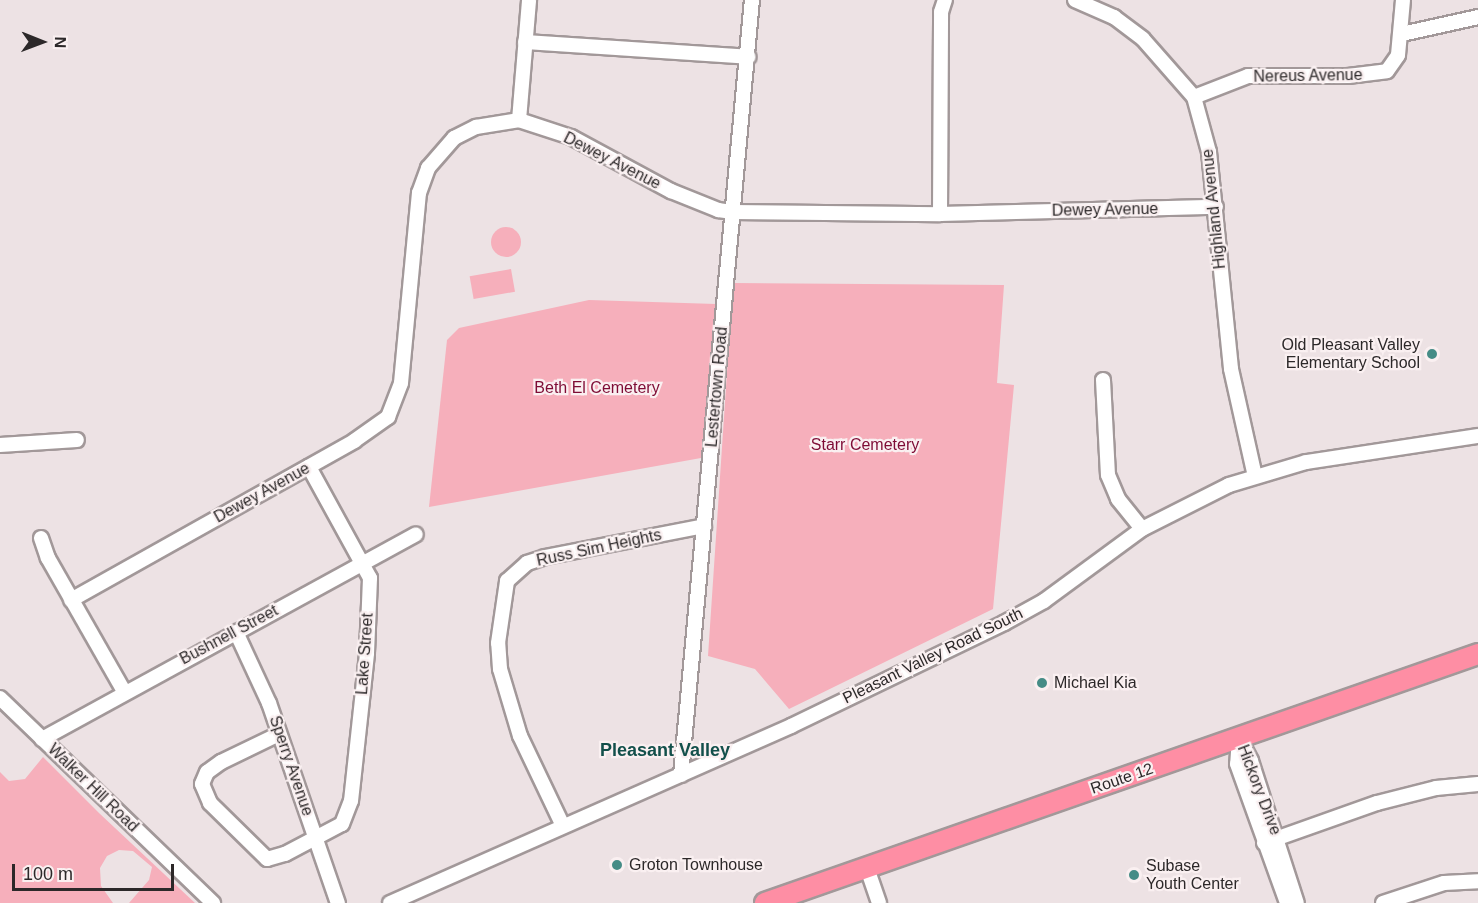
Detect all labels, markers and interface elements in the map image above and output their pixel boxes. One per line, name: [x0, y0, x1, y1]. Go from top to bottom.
north arrow: [12, 12, 72, 72]
text: N: [52, 36, 69, 48]
street label: Nereus Avenue: [1253, 65, 1363, 87]
street label: Dewey Avenue: [560, 128, 664, 194]
street label: Highland Avenue: [1198, 148, 1230, 270]
street label: Dewey Avenue: [1051, 199, 1159, 221]
street label: Lestertown Road: [702, 326, 732, 448]
place label: Old Pleasant Valley Elementary School: [1282, 335, 1420, 373]
marker: Old Pleasant Valley Elementary School: [1425, 347, 1439, 361]
park label: Beth El Cemetery: [534, 378, 660, 398]
park label: Starr Cemetery: [811, 435, 919, 455]
street label: Dewey Avenue: [210, 459, 314, 527]
street label: Russ Sim Heights: [535, 525, 663, 571]
street label: Bushnell Street: [177, 601, 281, 669]
street label: Pleasant Valley Road South: [840, 604, 1026, 708]
street label: Lake Street: [353, 613, 377, 695]
place label: Michael Kia: [1054, 673, 1137, 693]
marker: Michael Kia: [1035, 676, 1049, 690]
street label: Sperry Avenue: [265, 713, 317, 819]
district label: Pleasant Valley: [600, 739, 730, 761]
street label: Walker Hill Road: [44, 740, 142, 836]
street label: Hickory Drive: [1233, 742, 1285, 838]
street label: Route 12: [1088, 759, 1156, 799]
scale bar: [15, 852, 177, 890]
place label: Groton Townhouse: [629, 855, 763, 875]
place label: Subase Youth Center: [1146, 856, 1239, 894]
marker: Groton Townhouse: [610, 858, 624, 872]
text: 100 m: [23, 864, 73, 884]
marker: Subase Youth Center: [1127, 868, 1141, 882]

